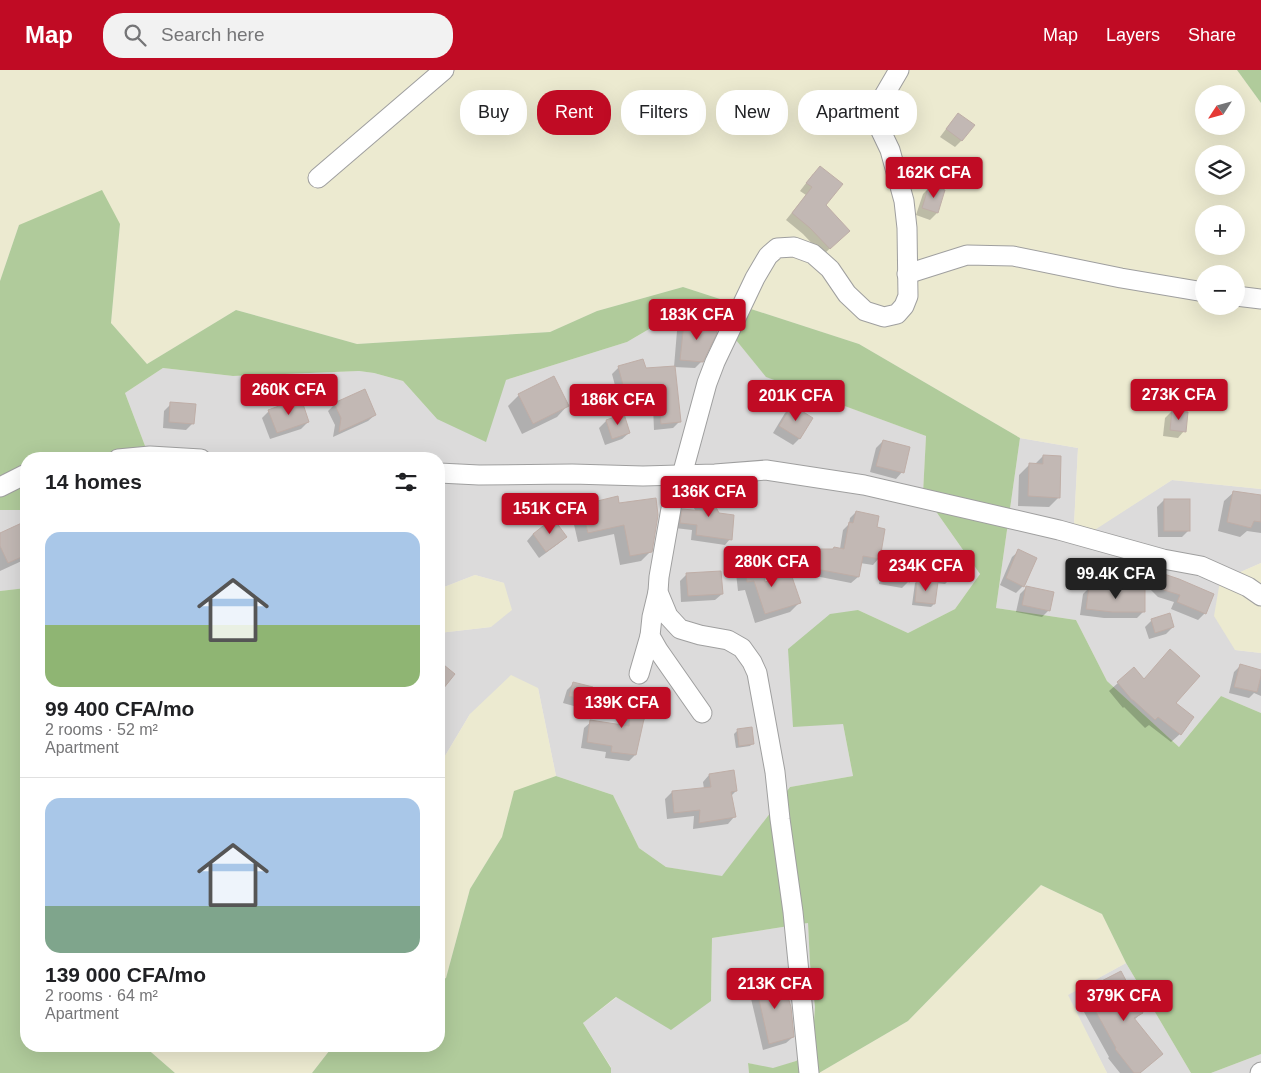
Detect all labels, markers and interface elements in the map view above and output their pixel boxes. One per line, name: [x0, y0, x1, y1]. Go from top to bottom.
search box: [103, 13, 453, 58]
text: Map: [25, 21, 73, 48]
icon: search: [121, 21, 149, 49]
text: Search here: [161, 24, 265, 45]
text: Map: [1043, 25, 1078, 45]
text: Layers: [1106, 25, 1160, 45]
text: Share: [1188, 25, 1236, 45]
north arrow: [1195, 85, 1245, 135]
map controls: [1195, 85, 1245, 315]
chip: Buy: [460, 90, 527, 135]
chip: Rent: [537, 90, 611, 135]
chip: Filters: [621, 90, 706, 135]
chip: New: [716, 90, 788, 135]
chip: Apartment: [798, 90, 917, 135]
button: layers: [1195, 145, 1245, 195]
pin: 162K CFA: [882, 156, 986, 199]
text: 162K CFA: [897, 164, 971, 181]
button: +: [1195, 205, 1245, 255]
button: −: [1195, 265, 1245, 315]
pin: 183K CFA: [645, 298, 749, 341]
text: 183K CFA: [660, 306, 734, 323]
pin: 260K CFA: [237, 374, 341, 416]
pin: 273K CFA: [1127, 378, 1231, 421]
pin: 201K CFA: [744, 380, 848, 422]
text: 260K CFA: [252, 381, 326, 398]
pin: 186K CFA: [566, 384, 670, 426]
text: 273K CFA: [1142, 386, 1216, 403]
text: 201K CFA: [759, 387, 833, 404]
text: 186K CFA: [581, 391, 655, 408]
icon: filters: [392, 468, 420, 496]
text: 14 homes: [45, 470, 142, 493]
pin: 136K CFA: [657, 476, 761, 518]
text: 136K CFA: [672, 483, 746, 500]
pin: 151K CFA: [498, 492, 602, 535]
text: 151K CFA: [513, 500, 587, 517]
pin: 280K CFA: [720, 546, 824, 588]
pin: 234K CFA: [874, 550, 978, 592]
text: 280K CFA: [735, 553, 809, 570]
text: 234K CFA: [889, 557, 963, 574]
pin: 99.4K CFA: [1059, 558, 1173, 600]
icon: home: [188, 565, 278, 655]
text: 99.4K CFA: [1076, 565, 1156, 582]
pin: 139K CFA: [570, 686, 674, 729]
text: 139K CFA: [585, 694, 659, 711]
text: 99 400 CFA/mo: [45, 697, 194, 720]
text: 2 rooms · 52 m²: [45, 721, 158, 738]
text: Apartment: [45, 739, 119, 756]
icon: home: [188, 830, 278, 920]
text: 139 000 CFA/mo: [45, 963, 206, 986]
pin: 213K CFA: [723, 968, 827, 1010]
text: 213K CFA: [738, 975, 812, 992]
pin: 379K CFA: [1072, 980, 1176, 1022]
text: 2 rooms · 64 m²: [45, 987, 158, 1004]
text: 379K CFA: [1087, 987, 1161, 1004]
text: Apartment: [45, 1005, 119, 1022]

